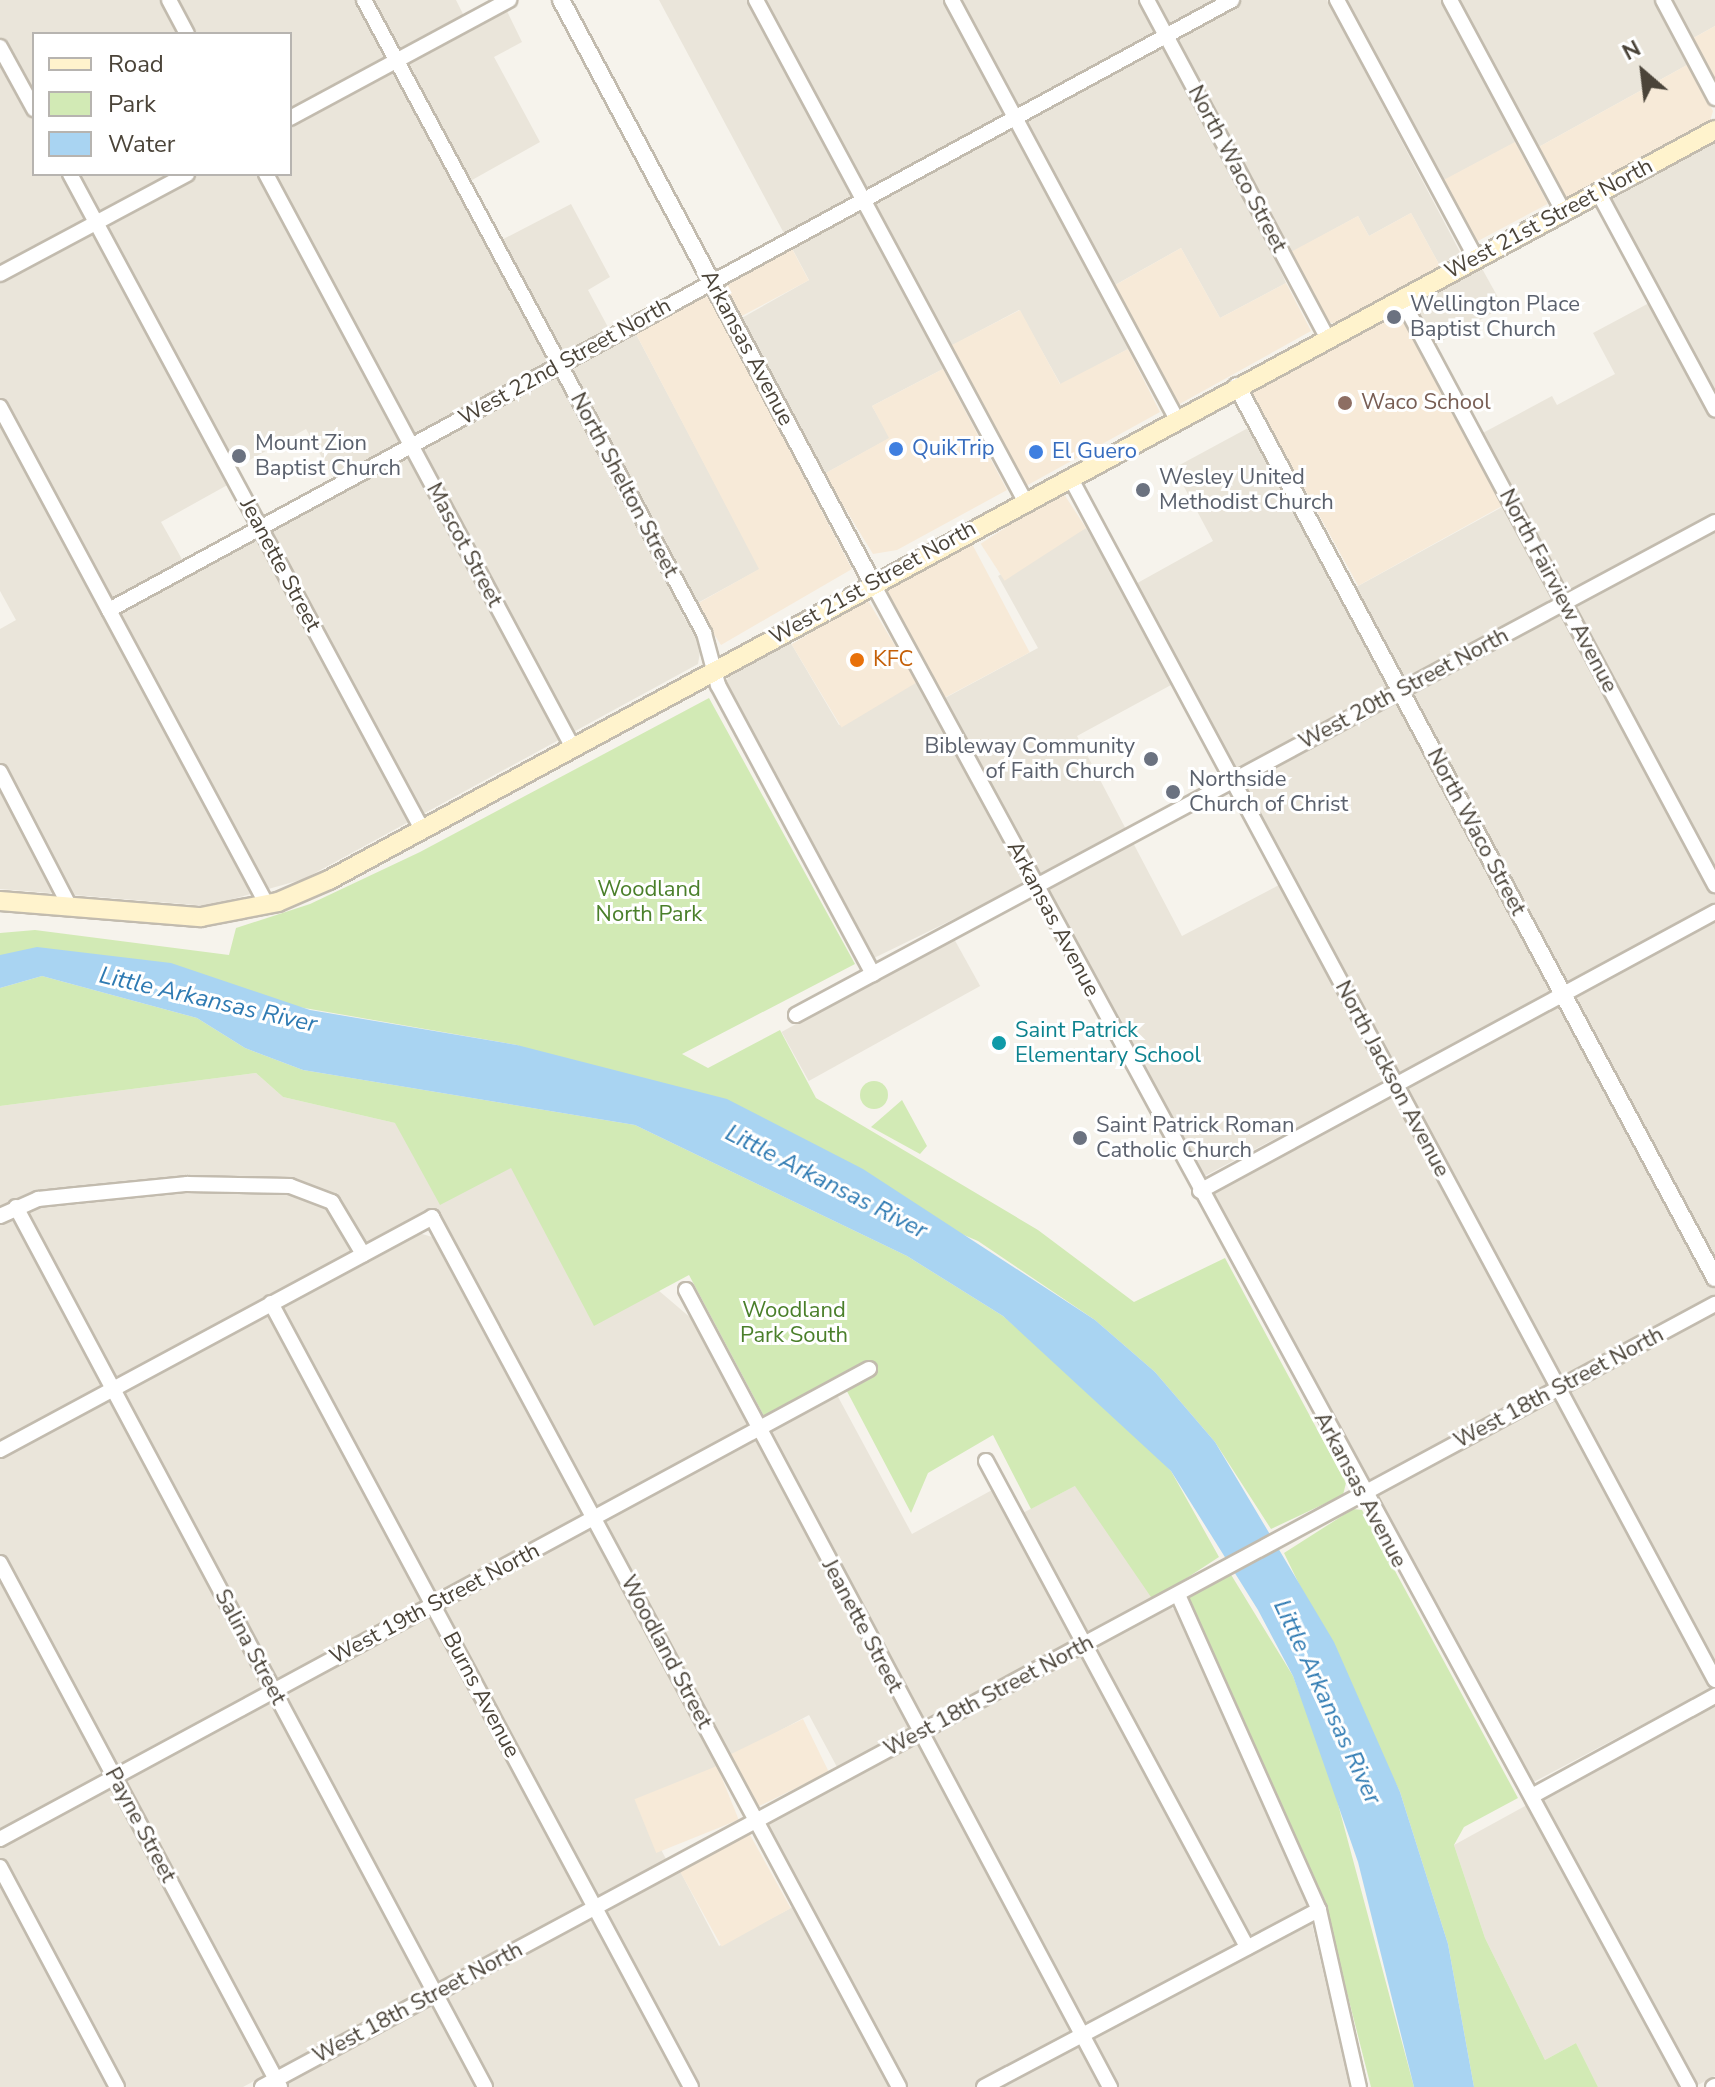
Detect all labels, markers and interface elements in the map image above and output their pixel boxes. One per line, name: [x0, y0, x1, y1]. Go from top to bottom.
legend: [32, 32, 292, 176]
north arrow: [1603, 32, 1683, 112]
text: N: [1617, 34, 1646, 68]
text: Road: [108, 48, 164, 80]
street label: North Waco Street: [1182, 81, 1292, 257]
text: Park: [108, 88, 156, 120]
text: Water: [108, 128, 175, 160]
street label: West 21st Street North: [1441, 153, 1657, 285]
street label: Arkansas Avenue: [695, 266, 799, 430]
place label: Wellington Place Baptist Church: [1410, 291, 1580, 342]
street label: West 22nd Street North: [454, 293, 676, 431]
marker: Wellington Place Baptist Church: [1385, 308, 1403, 326]
street label: North Shelton Street: [564, 388, 684, 582]
place label: Waco School: [1361, 390, 1491, 416]
marker: Waco School: [1336, 394, 1354, 412]
place label: Mount Zion Baptist Church: [255, 430, 401, 482]
place label: QuikTrip: [912, 436, 995, 462]
place label: El Guero: [1052, 439, 1137, 465]
marker: QuikTrip: [887, 440, 905, 458]
marker: El Guero: [1027, 443, 1045, 461]
marker: Mount Zion Baptist Church: [230, 447, 248, 465]
place label: Wesley United Methodist Church: [1159, 464, 1334, 516]
street label: Mascot Street: [420, 479, 508, 611]
marker: Wesley United Methodist Church: [1134, 481, 1152, 499]
street label: North Fairview Avenue: [1493, 485, 1623, 697]
street label: Jeanette Street: [234, 494, 326, 636]
street label: West 21st Street North: [765, 515, 981, 651]
street label: West 20th Street North: [1295, 623, 1513, 755]
place label: KFC: [873, 647, 913, 673]
marker: KFC: [848, 651, 866, 669]
place label: Bibleway Community of Faith Church: [924, 733, 1135, 784]
street label: North Waco Street: [1421, 744, 1531, 920]
marker: Bibleway Community of Faith Church: [1142, 750, 1160, 768]
place label: Northside Church of Christ: [1189, 766, 1348, 818]
marker: Northside Church of Christ: [1164, 783, 1182, 801]
street label: Arkansas Avenue: [1001, 837, 1105, 1001]
park label: Woodland North Park: [596, 876, 702, 928]
water label: Little Arkansas River: [96, 961, 320, 1039]
street label: North Jackson Avenue: [1329, 976, 1455, 1182]
place label: Saint Patrick Elementary School: [1015, 1017, 1201, 1068]
marker: Saint Patrick Elementary School: [990, 1034, 1008, 1052]
place label: Saint Patrick Roman Catholic Church: [1096, 1112, 1294, 1164]
water label: Little Arkansas River: [720, 1119, 932, 1245]
marker: Saint Patrick Roman Catholic Church: [1071, 1129, 1089, 1147]
park label: Woodland Park South: [740, 1297, 848, 1348]
street label: West 18th Street North: [1450, 1322, 1668, 1454]
street label: Arkansas Avenue: [1308, 1408, 1412, 1572]
street label: West 19th Street North: [326, 1538, 544, 1670]
street label: Jeanette Street: [816, 1555, 908, 1697]
street label: Woodland Street: [615, 1571, 717, 1733]
street label: Salina Street: [209, 1585, 291, 1709]
water label: Little Arkansas River: [1267, 1595, 1387, 1809]
street label: Burns Avenue: [437, 1628, 525, 1762]
street label: West 18th Street North: [880, 1630, 1098, 1762]
street label: Payne Street: [99, 1763, 181, 1887]
street label: West 18th Street North: [309, 1937, 527, 2069]

